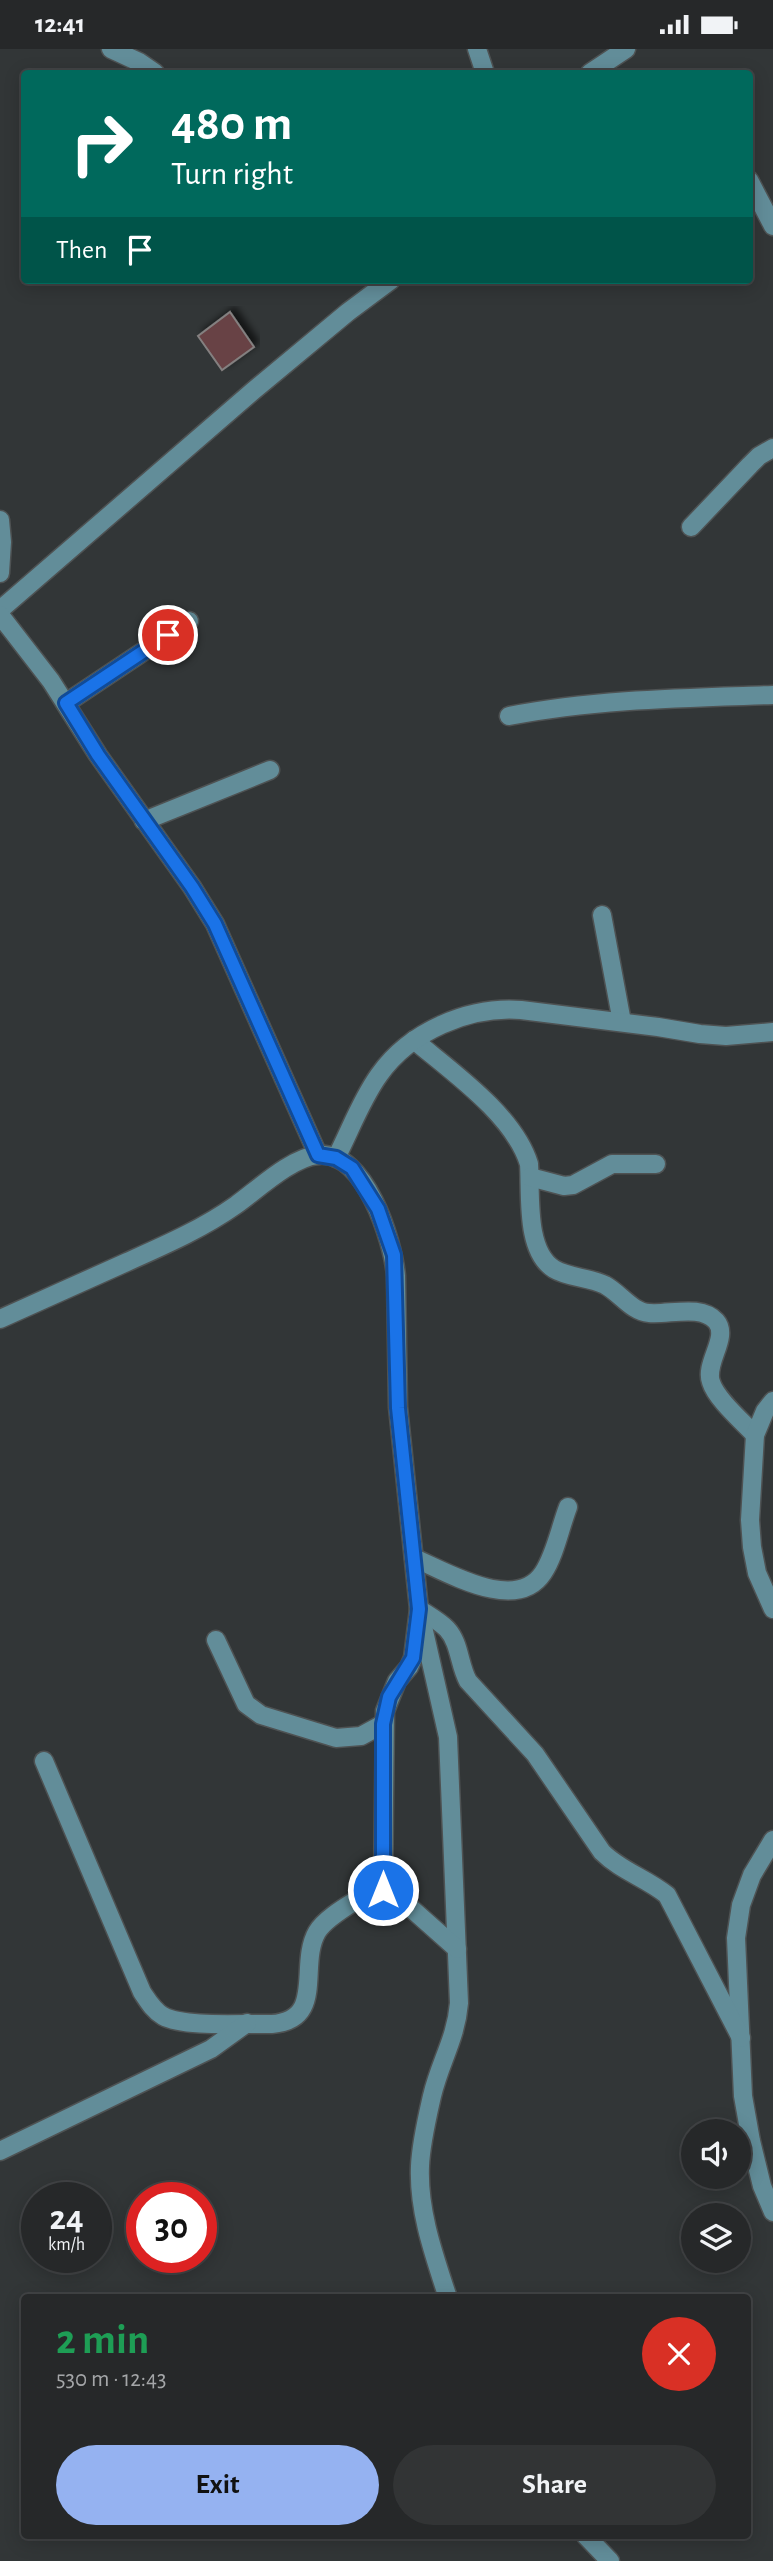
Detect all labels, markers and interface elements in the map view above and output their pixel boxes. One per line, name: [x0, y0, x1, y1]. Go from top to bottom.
text: 12:41: [35, 11, 85, 37]
icon: right: [56, 98, 147, 189]
text: 480 m: [171, 100, 292, 149]
text: Turn right: [171, 158, 293, 190]
icon: arrive: [121, 231, 159, 269]
text: Then: [56, 237, 107, 263]
pin: [138, 605, 198, 665]
icon: arrive: [149, 616, 187, 654]
position arrow: [346, 1853, 420, 1927]
map controls: [681, 2119, 751, 2273]
button: sound: [681, 2119, 751, 2189]
speed limit sign: 30: [126, 2182, 217, 2273]
text: 24: [49, 2201, 84, 2236]
button: layers: [681, 2203, 751, 2273]
text: km/h: [48, 2236, 85, 2254]
button: close: [642, 2317, 716, 2391]
text: 2 min: [56, 2319, 149, 2361]
text: 530 m · 12:43: [56, 2368, 166, 2391]
button: Exit: [56, 2445, 379, 2525]
button: Share: [393, 2445, 716, 2525]

